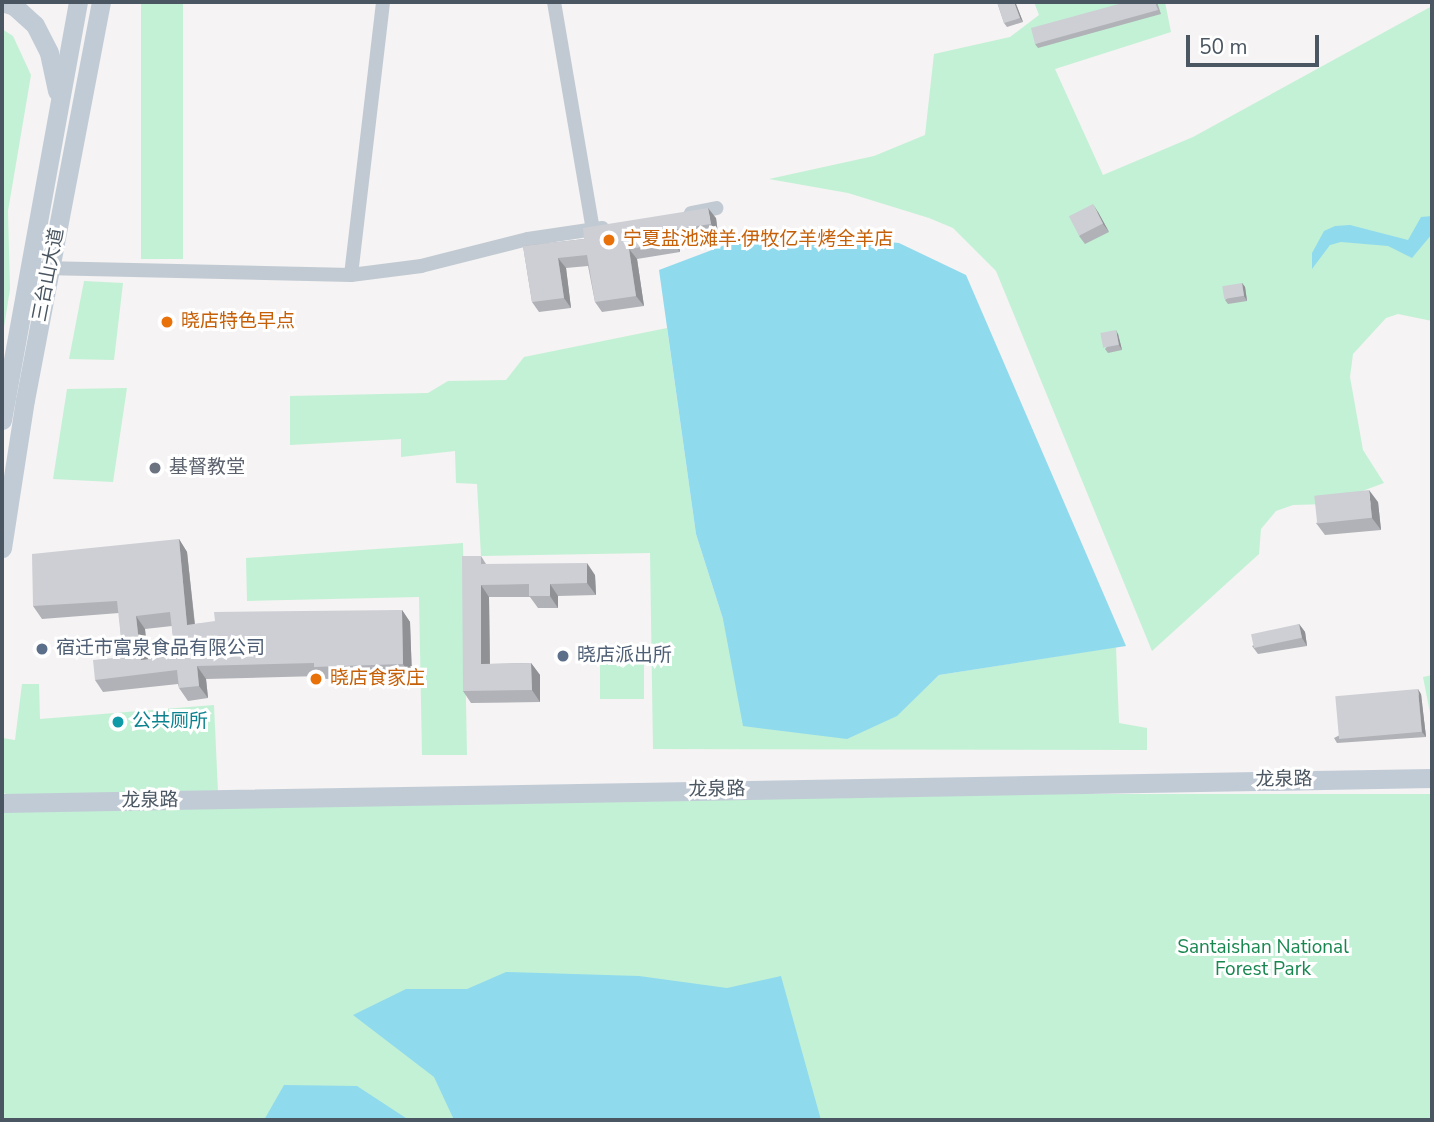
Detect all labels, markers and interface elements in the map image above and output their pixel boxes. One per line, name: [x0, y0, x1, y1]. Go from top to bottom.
scale bar: [1189, 21, 1322, 65]
text: 50 m: [1199, 33, 1248, 61]
street label: 三台山大道: [29, 226, 69, 324]
place label: 宁夏盐池滩羊·伊牧亿羊烤全羊店: [623, 229, 893, 251]
marker: 宁夏盐池滩羊·伊牧亿羊烤全羊店: [601, 232, 617, 248]
place label: 晓店特色早点: [181, 311, 295, 333]
marker: 晓店特色早点: [159, 314, 175, 330]
place label: 基督教堂: [169, 457, 245, 479]
marker: 基督教堂: [147, 460, 163, 476]
place label: 宿迁市富泉食品有限公司: [56, 638, 265, 660]
marker: 宿迁市富泉食品有限公司: [34, 641, 50, 657]
place label: 晓店派出所: [577, 645, 672, 667]
marker: 晓店派出所: [555, 648, 571, 664]
place label: 晓店食家庄: [330, 668, 425, 690]
marker: 晓店食家庄: [308, 671, 324, 687]
place label: 公共厕所: [132, 711, 208, 733]
marker: 公共厕所: [110, 714, 126, 730]
street label: 龙泉路: [1255, 768, 1313, 792]
street label: 龙泉路: [688, 778, 746, 802]
street label: 龙泉路: [121, 789, 179, 813]
park label: Santaishan National Forest Park: [1177, 937, 1349, 981]

